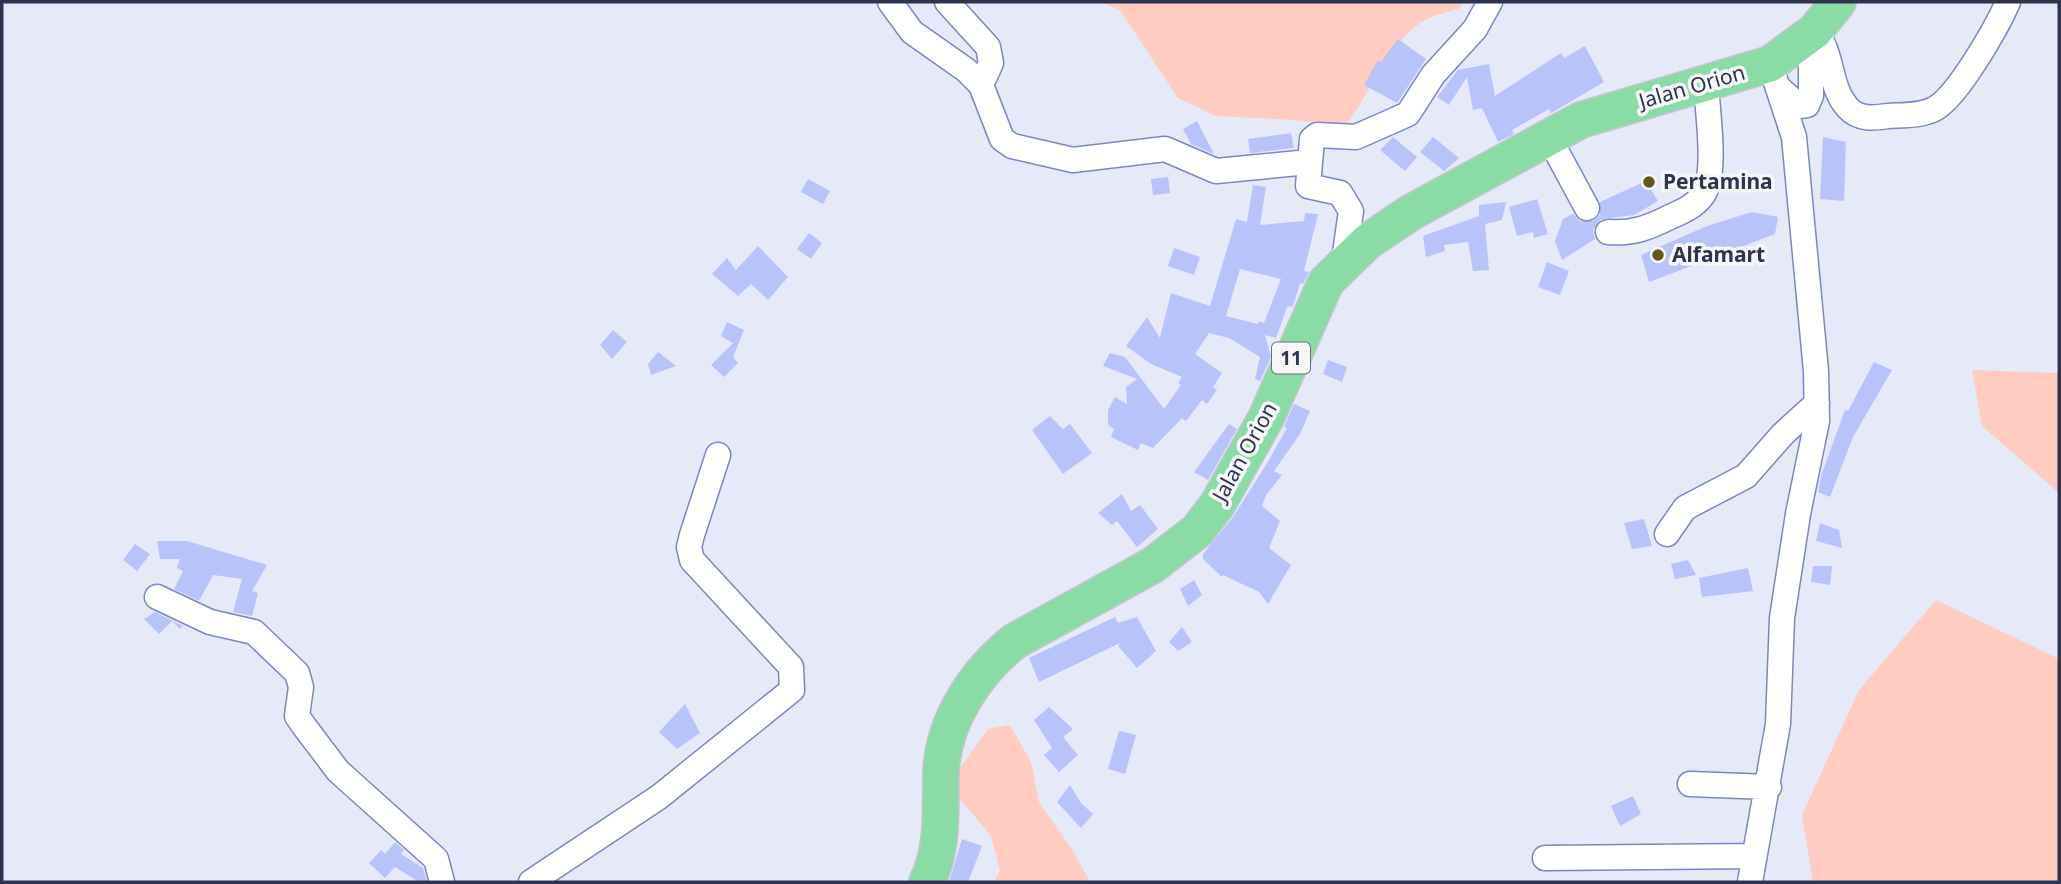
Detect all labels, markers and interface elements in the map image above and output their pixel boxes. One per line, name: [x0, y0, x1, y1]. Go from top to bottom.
street label: Jalan Orion: [1633, 58, 1748, 115]
place label: Pertamina: [1663, 167, 1773, 195]
marker: Pertamina: [1641, 174, 1657, 190]
place label: Alfamart: [1672, 240, 1765, 268]
marker: Alfamart: [1650, 247, 1666, 263]
road number: 11: [1272, 342, 1310, 374]
street label: Jalan Orion: [1204, 397, 1283, 508]

